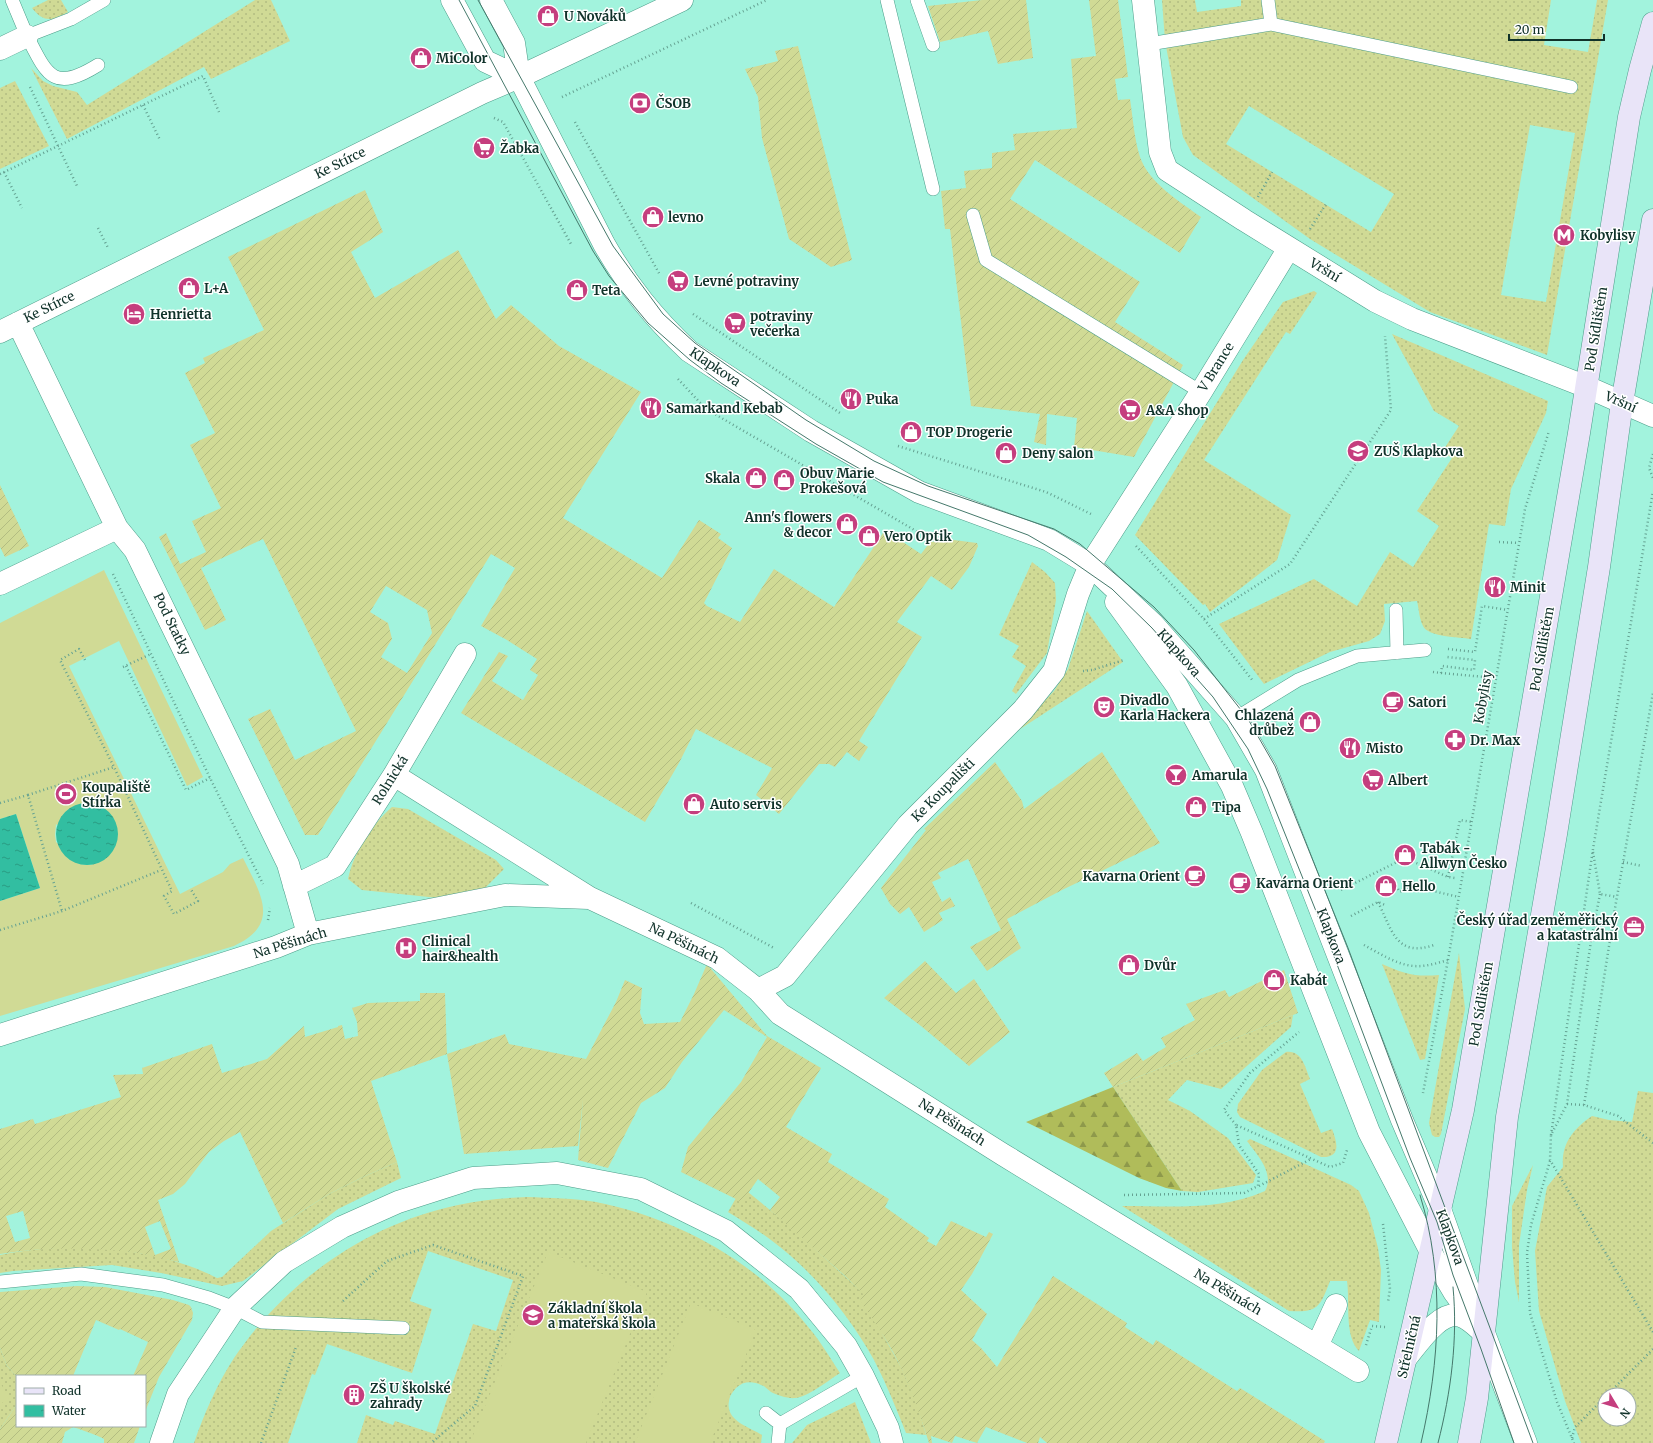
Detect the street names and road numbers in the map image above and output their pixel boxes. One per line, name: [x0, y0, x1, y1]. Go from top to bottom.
street label: Ke Stírce: [312, 143, 369, 183]
street label: Vršní: [1306, 254, 1344, 286]
street label: Pod Sídlištěm: [1581, 285, 1611, 373]
street label: Ke Stírce: [21, 287, 78, 327]
street label: V Brance: [1194, 339, 1238, 396]
street label: Klapkova: [686, 344, 744, 390]
street label: Vršní: [1602, 387, 1640, 417]
street label: Pod Statky: [150, 590, 195, 658]
street label: Pod Sídlištěm: [1526, 605, 1558, 693]
street label: Klapkova: [1154, 626, 1204, 680]
street label: Kobylisy: [1470, 669, 1496, 725]
street label: Rolnická: [368, 752, 412, 808]
street label: Ke Koupališti: [908, 755, 978, 825]
street label: Klapkova: [1313, 906, 1349, 966]
street label: Na Pěšinách: [646, 919, 722, 967]
street label: Na Pěšinách: [251, 924, 329, 962]
street label: Pod Sídlištěm: [1465, 960, 1497, 1048]
street label: Na Pěšinách: [915, 1095, 989, 1150]
street label: Klapkova: [1432, 1207, 1468, 1267]
street label: Na Pěšinách: [1191, 1265, 1265, 1319]
street label: Střelničná: [1394, 1314, 1424, 1380]

